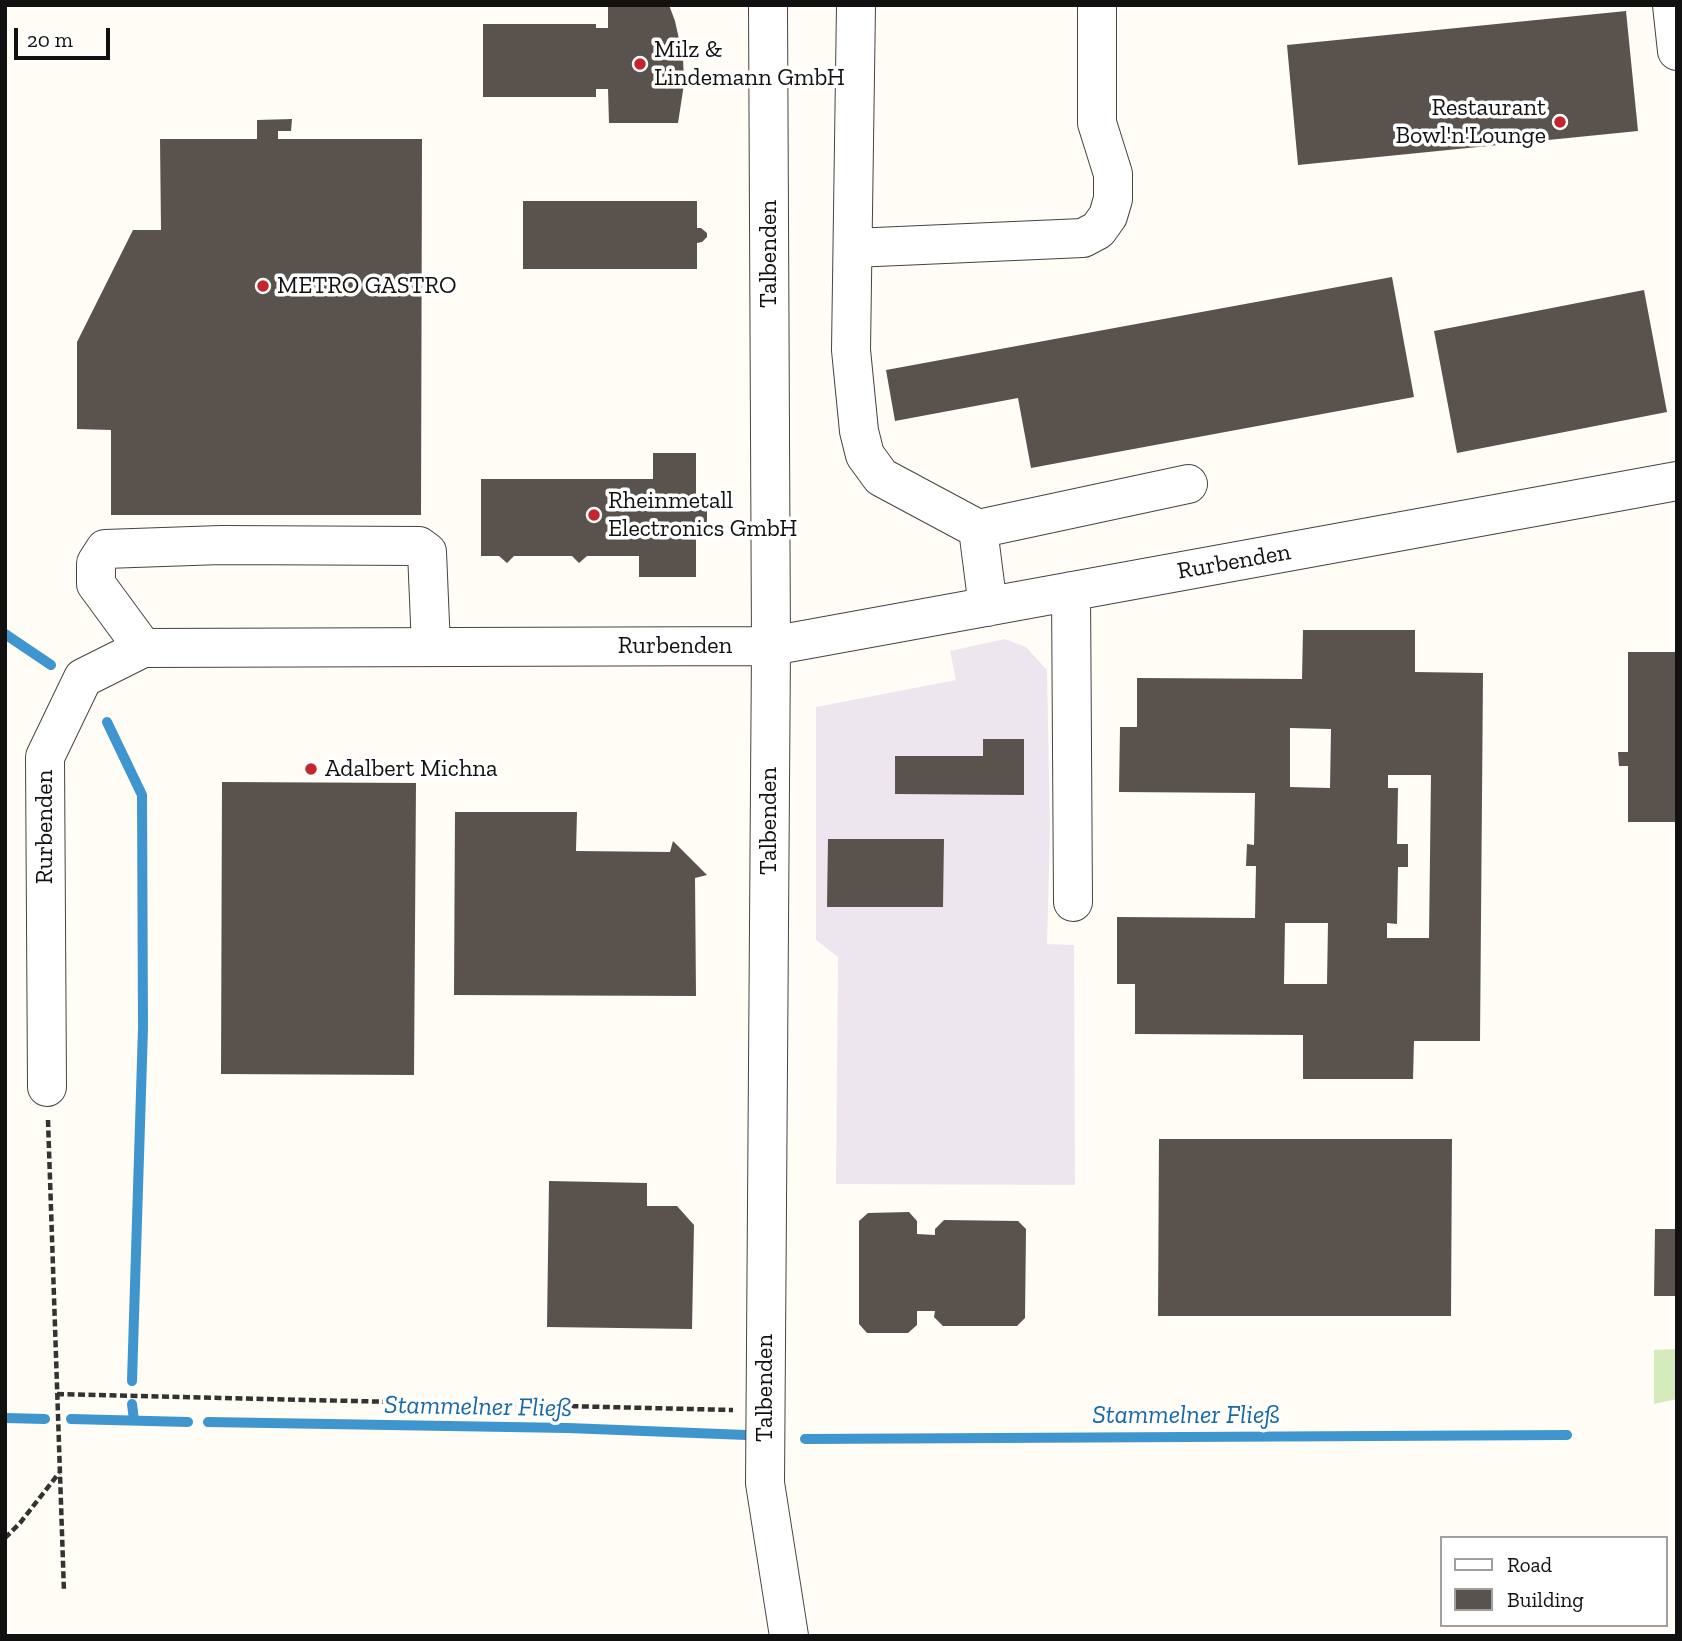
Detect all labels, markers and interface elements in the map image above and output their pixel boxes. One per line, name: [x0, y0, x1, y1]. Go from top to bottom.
scale bar: [18, 14, 114, 58]
text: 20 m: [27, 27, 73, 52]
place label: Milz & Lindemann GmbH: [654, 36, 845, 92]
marker: Milz & Lindemann GmbH: [632, 56, 648, 72]
place label: Restaurant Bowl'n'Lounge: [1396, 94, 1546, 150]
marker: Restaurant Bowl'n'Lounge: [1552, 114, 1568, 130]
street label: Talbenden: [755, 200, 783, 308]
place label: METRO GASTRO: [277, 272, 456, 300]
marker: METRO GASTRO: [255, 278, 271, 294]
place label: Rheinmetall Electronics GmbH: [608, 487, 797, 543]
marker: Rheinmetall Electronics GmbH: [586, 507, 602, 523]
street label: Rurbenden: [1175, 538, 1293, 586]
street label: Rurbenden: [618, 632, 732, 660]
place label: Adalbert Michna: [325, 755, 498, 783]
marker: Adalbert Michna: [303, 761, 319, 777]
street label: Talbenden: [755, 767, 783, 875]
street label: Rurbenden: [31, 770, 59, 884]
street label: Talbenden: [751, 1334, 779, 1442]
water label: Stammelner Fließ: [384, 1390, 572, 1424]
water label: Stammelner Fließ: [1092, 1400, 1280, 1432]
legend: [1440, 1536, 1668, 1627]
text: Road: [1507, 1552, 1552, 1577]
text: Building: [1507, 1587, 1584, 1612]

